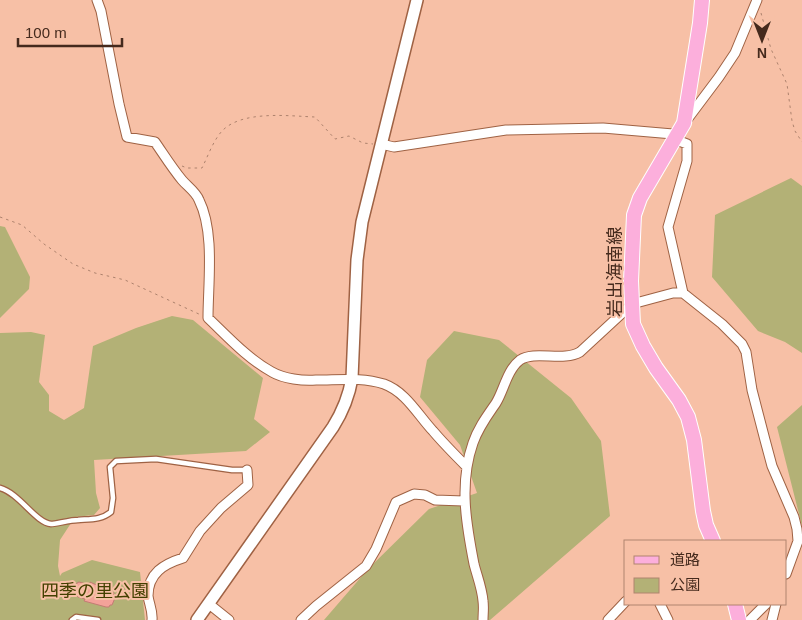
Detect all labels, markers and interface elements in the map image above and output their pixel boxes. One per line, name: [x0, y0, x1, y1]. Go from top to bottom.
scale bar: [18, 15, 121, 47]
north arrow: [737, 15, 787, 65]
text: 100 m: [25, 24, 67, 41]
text: N: [757, 45, 767, 61]
street label: 岩出海南線: [605, 227, 625, 317]
legend: [624, 540, 787, 605]
text: 道路: [670, 551, 700, 568]
text: 公園: [670, 576, 700, 593]
park label: 四季の里公園: [41, 581, 149, 601]

